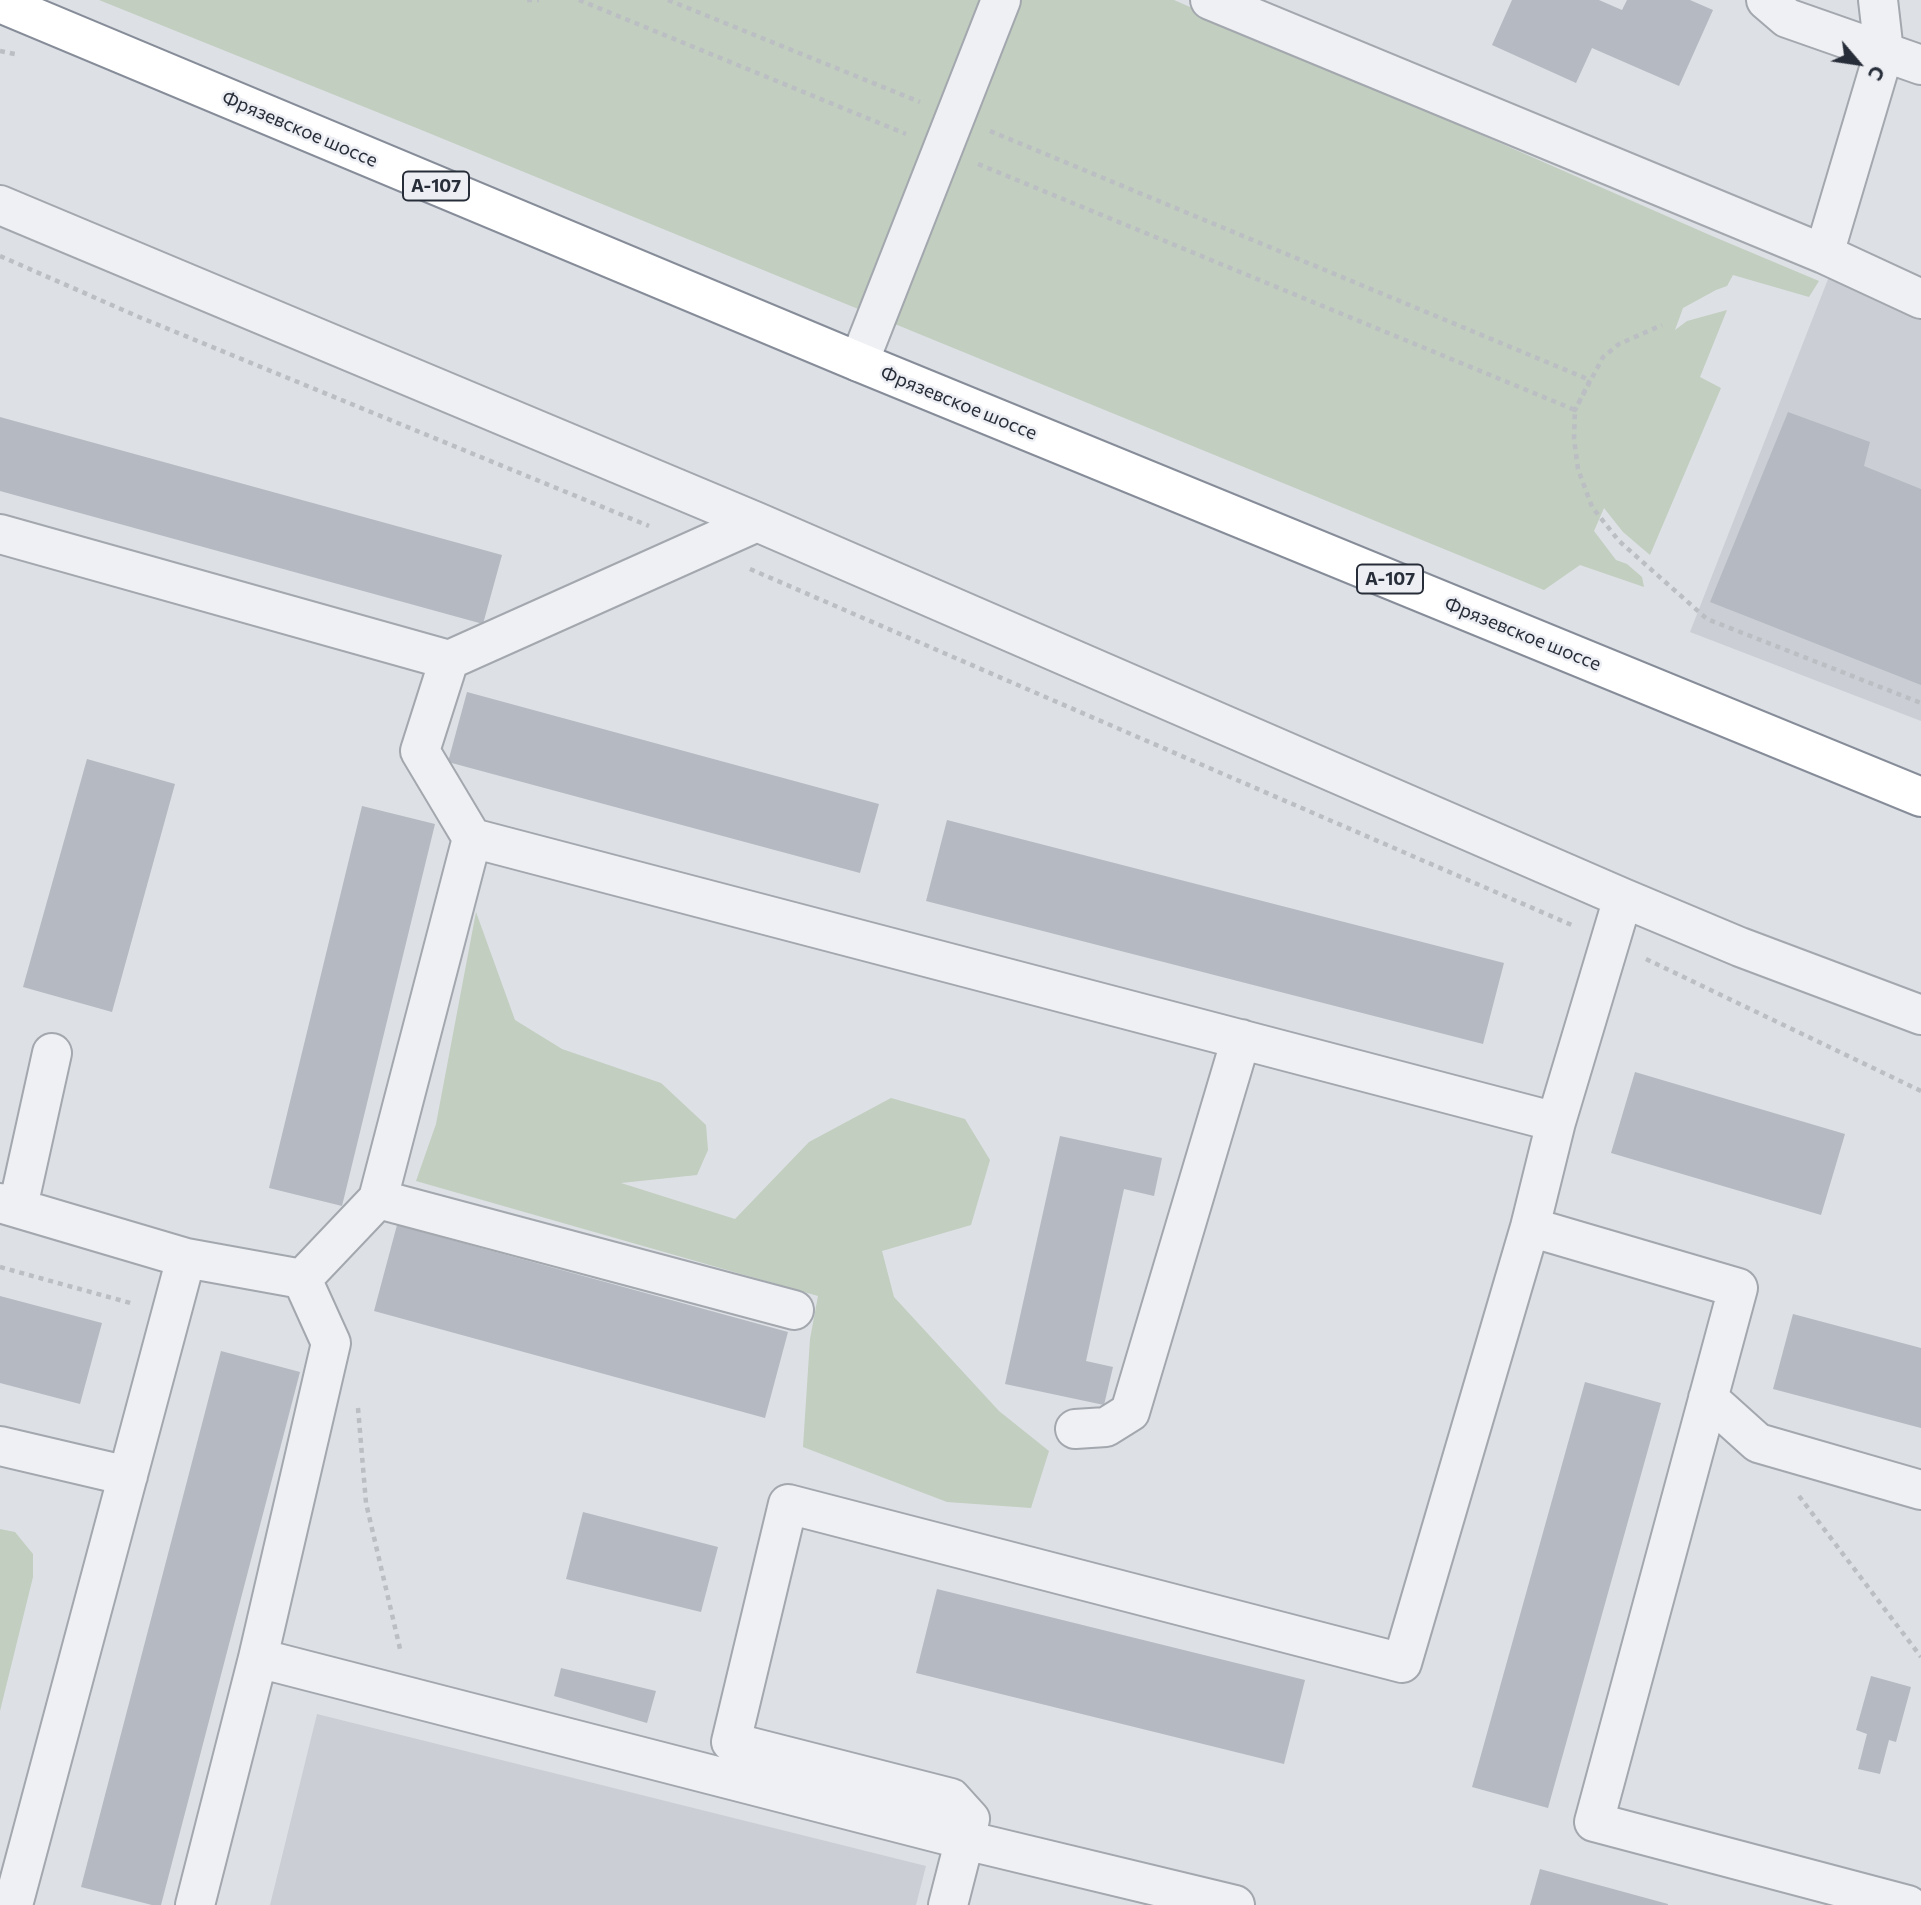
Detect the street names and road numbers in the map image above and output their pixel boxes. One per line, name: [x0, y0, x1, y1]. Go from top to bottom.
street label: Фрязевское шоссе: [219, 86, 381, 172]
road number: А-107: [403, 172, 469, 201]
street label: Фрязевское шоссе: [877, 361, 1041, 445]
road number: А-107: [1357, 564, 1423, 594]
street label: Фрязевское шоссе: [1441, 592, 1605, 676]

